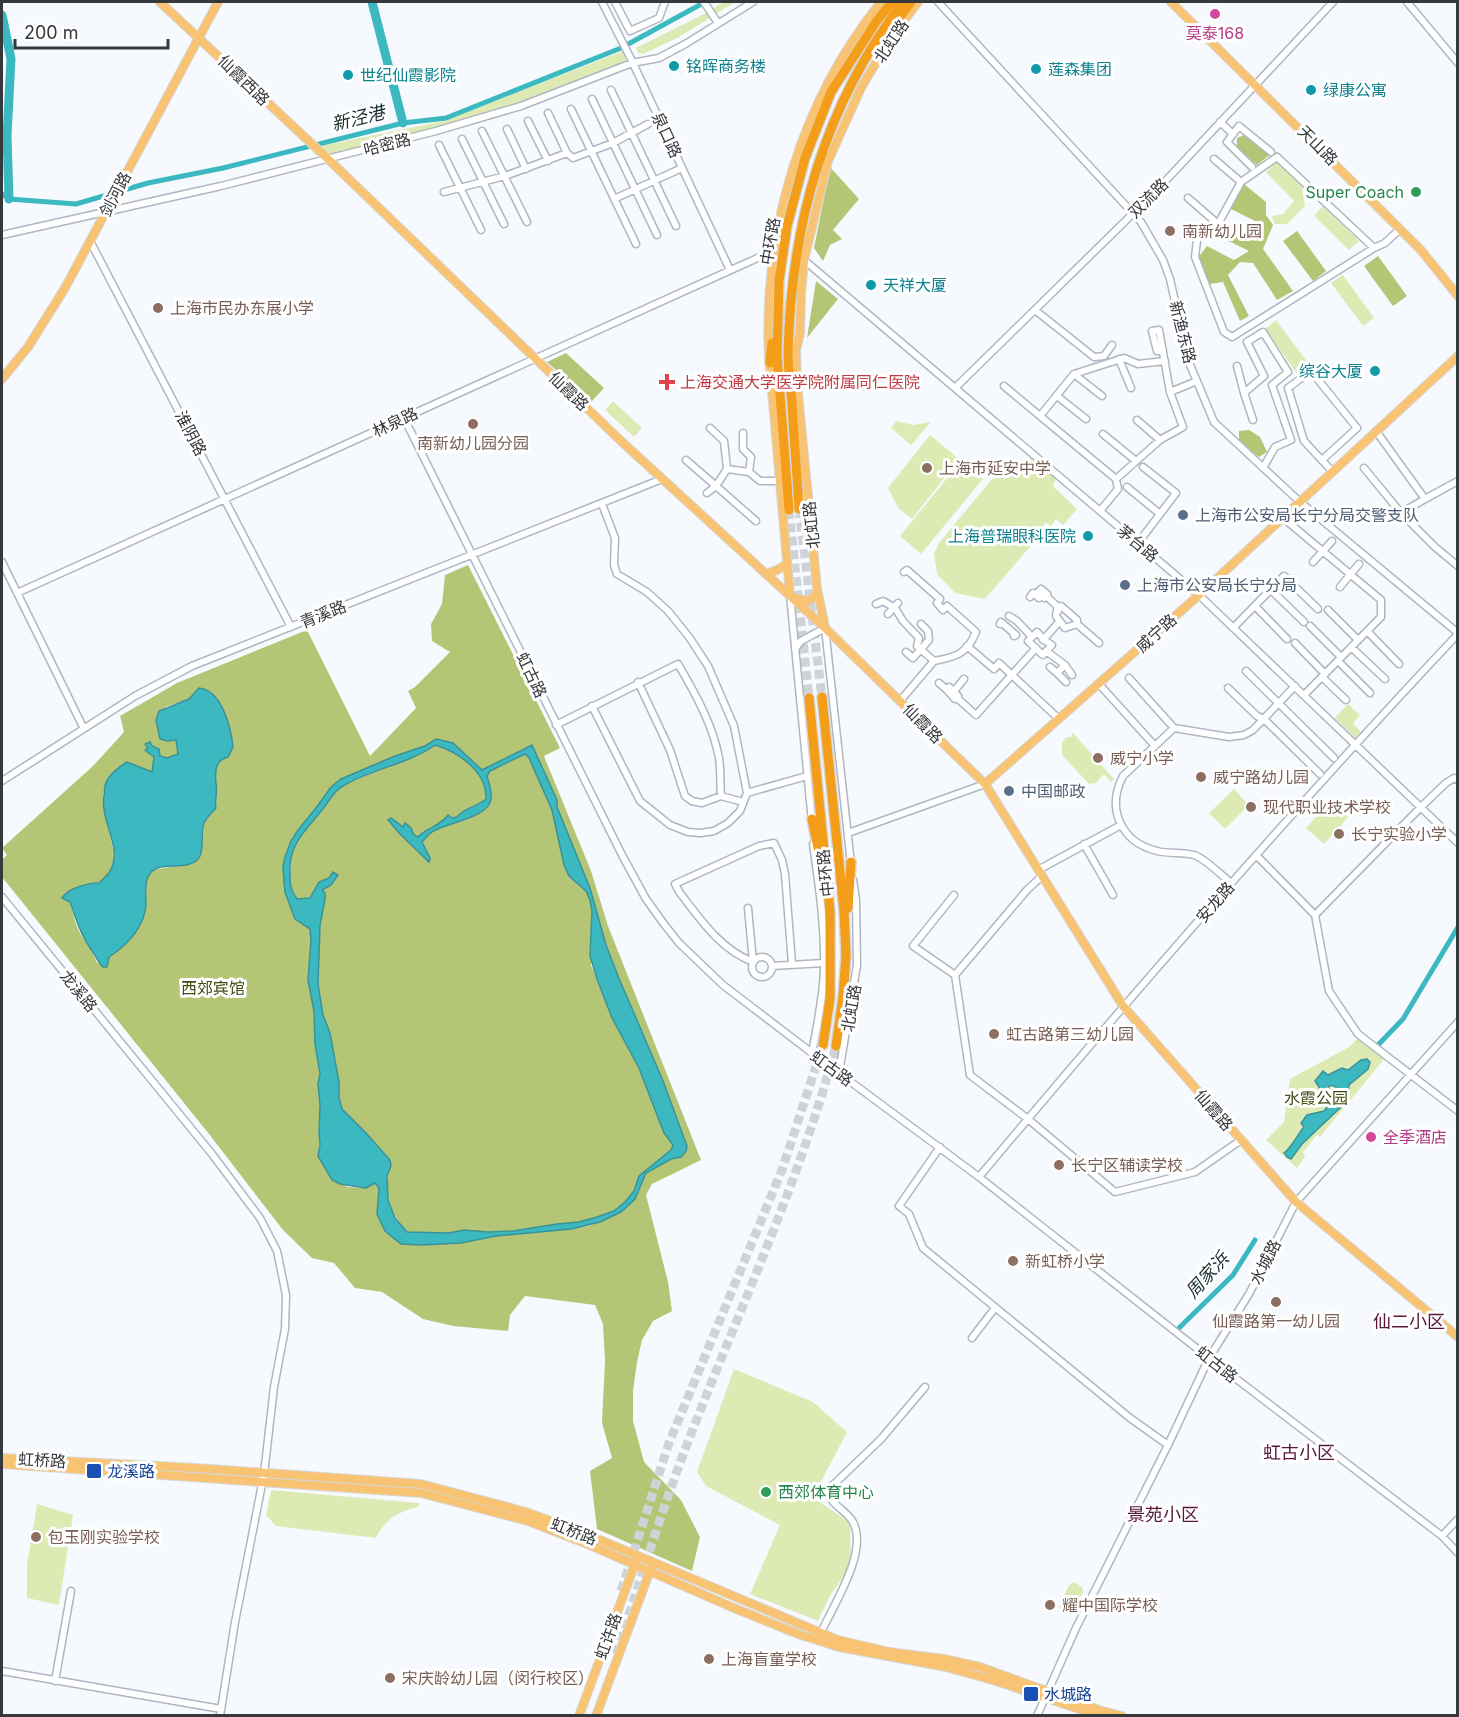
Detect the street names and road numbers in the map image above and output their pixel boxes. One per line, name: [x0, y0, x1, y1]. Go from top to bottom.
street label: 北虹路: [869, 16, 913, 66]
street label: 仙霞西路: [214, 51, 274, 109]
street label: 泉口路: [648, 109, 686, 161]
street label: 天山路: [1294, 121, 1342, 169]
street label: 哈密路: [361, 128, 413, 160]
street label: 剑河路: [95, 168, 135, 220]
street label: 双流路: [1124, 174, 1172, 222]
street label: 中环路: [756, 216, 784, 266]
street label: 新渔东路: [1166, 299, 1200, 365]
street label: 仙霞路: [545, 367, 593, 415]
street label: 林泉路: [369, 403, 421, 441]
street label: 淮阴路: [171, 407, 211, 459]
street label: 北虹路: [799, 500, 823, 550]
street label: 茅台路: [1113, 520, 1163, 566]
street label: 青溪路: [297, 596, 349, 632]
street label: 威宁路: [1131, 610, 1181, 656]
street label: 虹古路: [512, 649, 552, 701]
street label: 仙霞路: [899, 699, 947, 747]
street label: 中环路: [813, 848, 837, 898]
street label: 安龙路: [1192, 877, 1238, 927]
street label: 龙溪路: [56, 966, 102, 1016]
street label: 北虹路: [837, 983, 865, 1033]
street label: 虹古路: [807, 1046, 857, 1090]
street label: 仙霞路: [1191, 1085, 1237, 1135]
street label: 水城路: [1245, 1236, 1285, 1288]
street label: 虹古路: [1192, 1341, 1242, 1387]
street label: 虹桥路: [18, 1449, 66, 1471]
street label: 虹桥路: [548, 1513, 600, 1549]
street label: 虹许路: [590, 1610, 626, 1662]

